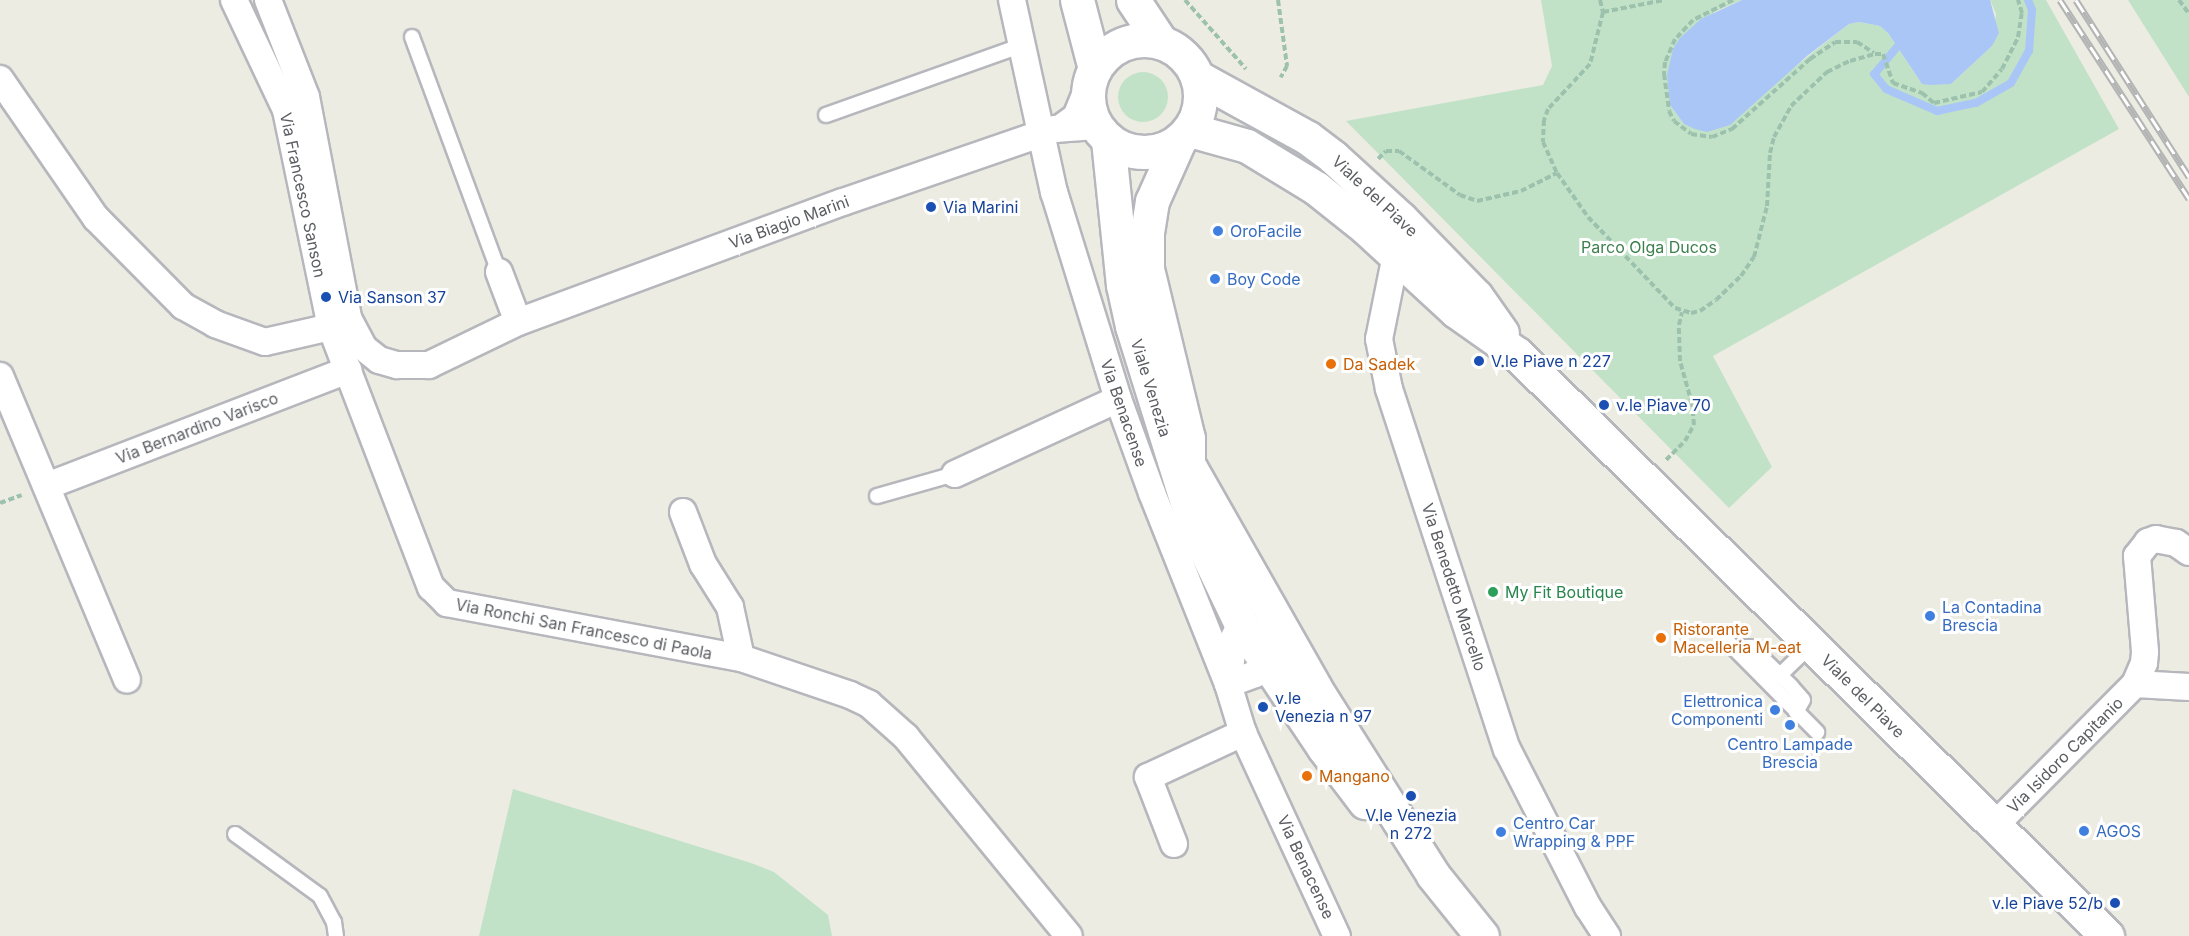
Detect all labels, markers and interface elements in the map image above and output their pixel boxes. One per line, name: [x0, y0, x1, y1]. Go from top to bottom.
street label: Via Francesco Sanson: [276, 111, 330, 279]
street label: Viale del Piave: [1328, 151, 1422, 241]
street label: Via Biagio Marini: [726, 191, 852, 253]
place label: Via Marini: [943, 197, 1018, 217]
marker: Via Marini: [924, 200, 938, 214]
place label: OroFacile: [1230, 221, 1302, 241]
marker: OroFacile: [1211, 224, 1225, 238]
park label: Parco Olga Ducos: [1581, 237, 1717, 257]
place label: Boy Code: [1227, 269, 1301, 289]
marker: Boy Code: [1208, 272, 1222, 286]
place label: Via Sanson 37: [338, 287, 446, 307]
marker: Via Sanson 37: [319, 290, 333, 304]
street label: Viale Venezia: [1127, 337, 1175, 439]
place label: V.le Piave n 227: [1491, 351, 1611, 371]
place label: Da Sadek: [1343, 354, 1415, 374]
marker: V.le Piave n 227: [1472, 354, 1486, 368]
street label: Via Benacense: [1097, 357, 1151, 469]
marker: Da Sadek: [1324, 357, 1338, 371]
street label: Via Bernardino Varisco: [113, 388, 281, 468]
place label: v.le Piave 70: [1616, 395, 1711, 415]
marker: v.le Piave 70: [1597, 398, 1611, 412]
street label: Via Benedetto Marcello: [1418, 501, 1490, 673]
place label: My Fit Boutique: [1505, 582, 1623, 602]
marker: My Fit Boutique: [1486, 585, 1500, 599]
street label: Via Ronchi San Francesco di Paola: [454, 595, 714, 663]
place label: La Contadina Brescia: [1942, 597, 2042, 635]
marker: La Contadina Brescia: [1923, 609, 1937, 623]
place label: Ristorante Macelleria M-eat: [1673, 619, 1801, 657]
marker: Ristorante Macelleria M-eat: [1654, 631, 1668, 645]
street label: Viale del Piave: [1817, 650, 1909, 742]
place label: v.le Venezia n 97: [1275, 688, 1372, 726]
place label: Elettronica Componenti: [1671, 691, 1763, 729]
street label: Via Isidoro Capitanio: [2003, 693, 2127, 817]
marker: v.le Venezia n 97: [1256, 700, 1270, 714]
marker: Elettronica Componenti: [1768, 703, 1782, 717]
marker: Centro Lampade Brescia: [1783, 718, 1797, 732]
place label: Centro Lampade Brescia: [1727, 734, 1853, 772]
place label: Mangano: [1319, 766, 1390, 786]
marker: Mangano: [1300, 769, 1314, 783]
marker: V.le Venezia n 272: [1404, 789, 1418, 803]
place label: V.le Venezia n 272: [1365, 805, 1457, 843]
street label: Via Benacense: [1274, 812, 1338, 922]
place label: Centro Car Wrapping & PPF: [1513, 813, 1635, 851]
place label: AGOS: [2096, 821, 2141, 841]
marker: AGOS: [2077, 824, 2091, 838]
marker: Centro Car Wrapping & PPF: [1494, 825, 1508, 839]
place label: v.le Piave 52/b: [1992, 893, 2103, 913]
marker: v.le Piave 52/b: [2108, 896, 2122, 910]

